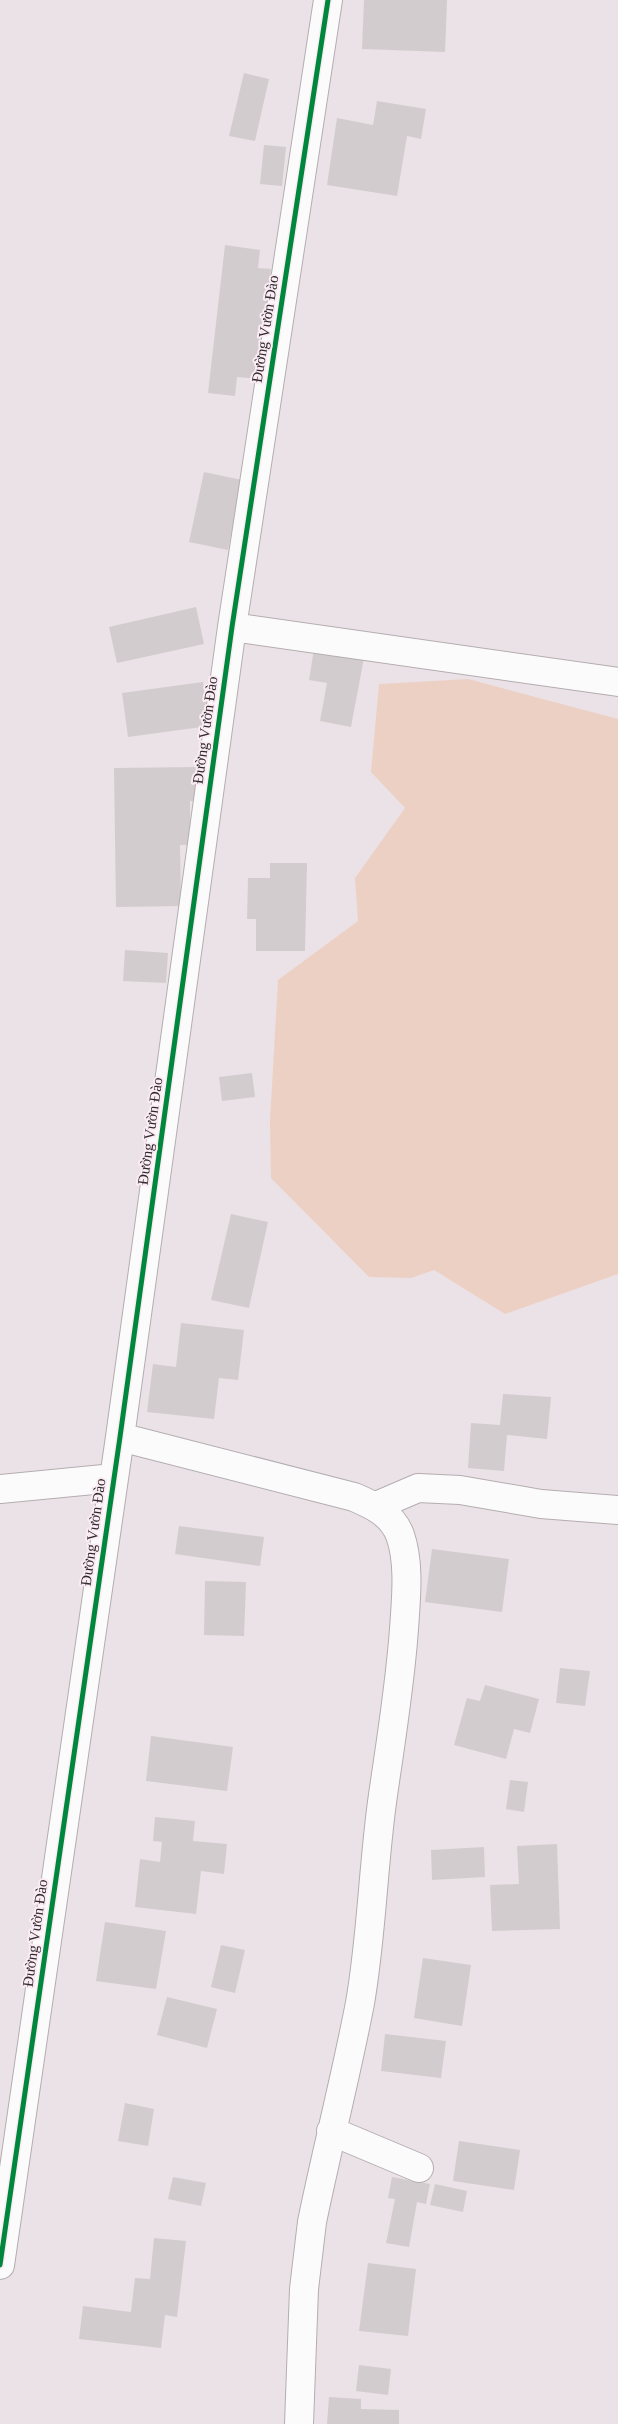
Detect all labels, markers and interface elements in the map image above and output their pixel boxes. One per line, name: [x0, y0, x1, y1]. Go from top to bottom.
street label: Đường Vườn Đào: [249, 274, 281, 384]
street label: Đường Vườn Đào: [190, 675, 220, 785]
street label: Đường Vườn Đào: [135, 1076, 165, 1186]
street label: Đường Vườn Đào: [78, 1477, 108, 1587]
street label: Đường Vườn Đào: [20, 1878, 50, 1988]

